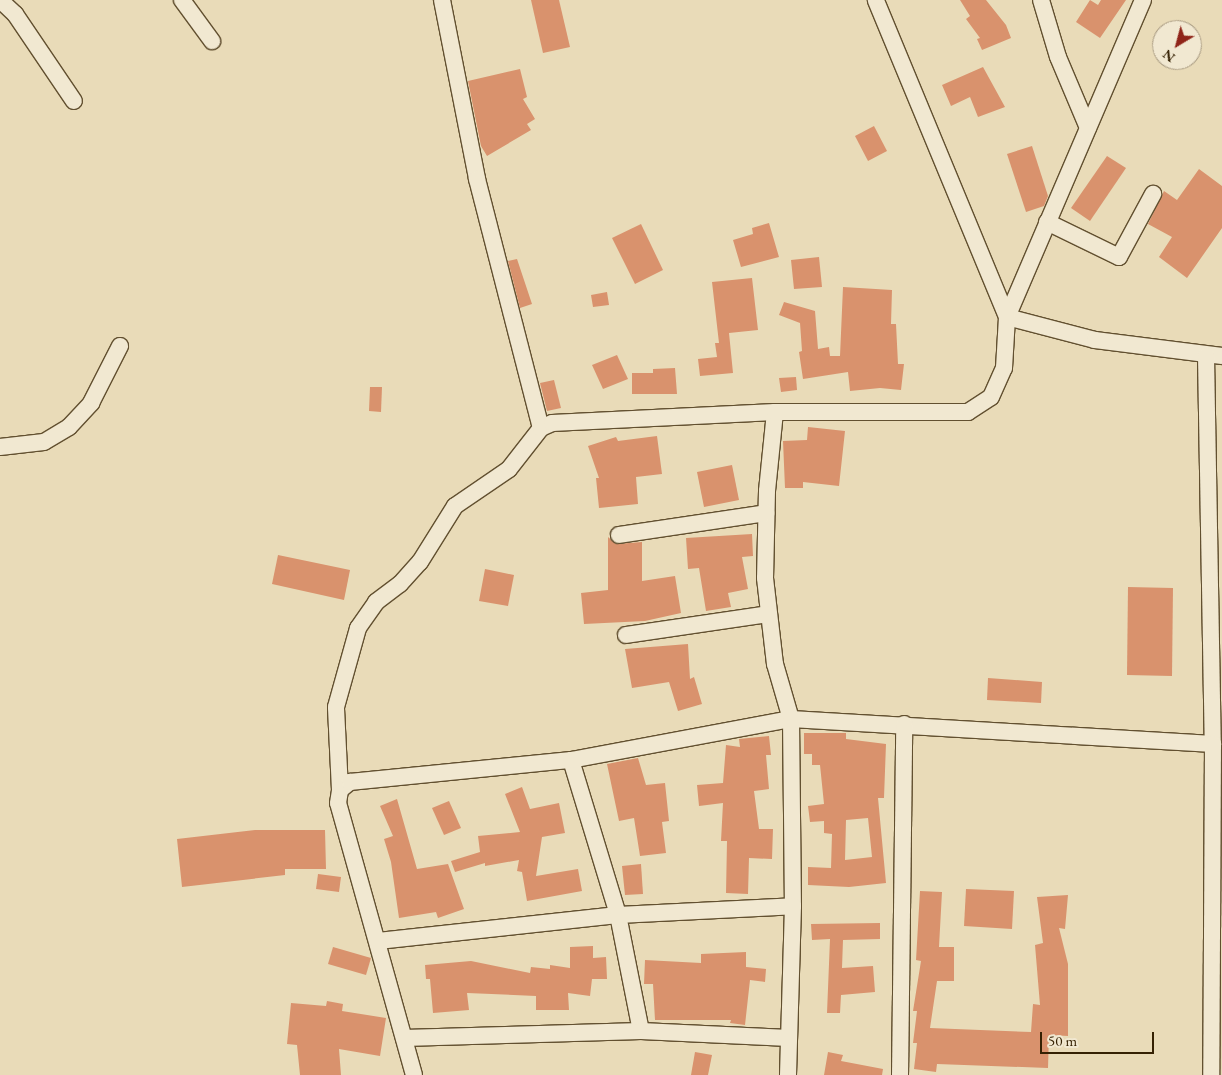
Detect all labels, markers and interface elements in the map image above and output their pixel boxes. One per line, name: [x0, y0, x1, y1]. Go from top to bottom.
north arrow: [1152, 20, 1202, 70]
text: N: [1159, 46, 1179, 67]
scale bar: [1042, 1022, 1156, 1054]
text: 50 m: [1048, 1031, 1077, 1050]

